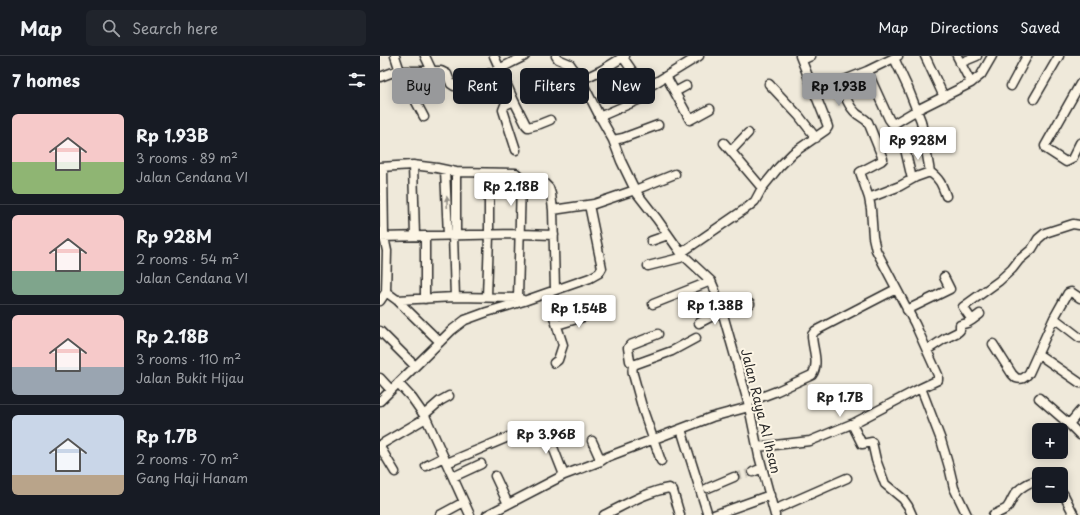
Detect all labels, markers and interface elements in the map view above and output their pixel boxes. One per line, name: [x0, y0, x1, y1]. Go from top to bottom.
search box: [86, 10, 366, 46]
text: Map: [20, 14, 62, 42]
text: Search here: [132, 16, 218, 39]
icon: search: [100, 17, 122, 39]
text: Map: [878, 17, 908, 38]
text: Directions: [930, 17, 998, 38]
text: Saved: [1020, 17, 1060, 38]
text: 7 homes: [12, 67, 80, 93]
chip: Buy: [392, 68, 445, 104]
chip: Rent: [453, 68, 512, 104]
chip: Filters: [520, 68, 589, 104]
chip: New: [597, 68, 655, 104]
icon: filters: [346, 69, 368, 91]
pin: Rp 1.93B: [798, 73, 880, 107]
text: Rp 1.93B: [811, 76, 867, 95]
text: Rp 1.93B: [136, 122, 209, 148]
pin: Rp 928M: [881, 127, 955, 161]
icon: home: [44, 130, 92, 178]
text: Rp 928M: [889, 130, 947, 149]
text: 3 rooms · 89 m²: [136, 148, 238, 167]
text: Jalan Cendana VI: [136, 167, 248, 186]
pin: Rp 2.18B: [470, 173, 552, 207]
text: Rp 2.18B: [483, 176, 539, 195]
one-way arrow: [443, 196, 450, 208]
text: Rp 928M: [136, 223, 212, 249]
icon: home: [44, 231, 92, 279]
text: 2 rooms · 54 m²: [136, 249, 239, 268]
text: Jalan Cendana VI: [136, 268, 248, 287]
pin: Rp 1.38B: [674, 292, 756, 326]
pin: Rp 1.54B: [538, 295, 620, 329]
text: Rp 1.38B: [687, 295, 743, 314]
text: Rp 1.54B: [551, 298, 607, 317]
text: Rp 2.18B: [136, 323, 209, 349]
icon: home: [44, 331, 92, 379]
street label: Jalan Raya Al Ihsan: [737, 346, 786, 475]
text: 3 rooms · 110 m²: [136, 349, 241, 368]
text: Jalan Bukit Hijau: [136, 368, 244, 387]
pin: Rp 1.7B: [803, 384, 877, 418]
text: Rp 1.7B: [817, 387, 863, 406]
pin: Rp 3.96B: [505, 421, 587, 455]
text: Rp 1.7B: [136, 423, 197, 449]
map controls: [1032, 423, 1068, 503]
button: +: [1032, 423, 1068, 459]
text: Rp 3.96B: [516, 424, 576, 443]
icon: home: [44, 431, 92, 479]
text: 2 rooms · 70 m²: [136, 449, 239, 468]
button: −: [1032, 467, 1068, 503]
text: Gang Haji Hanam: [136, 468, 248, 487]

